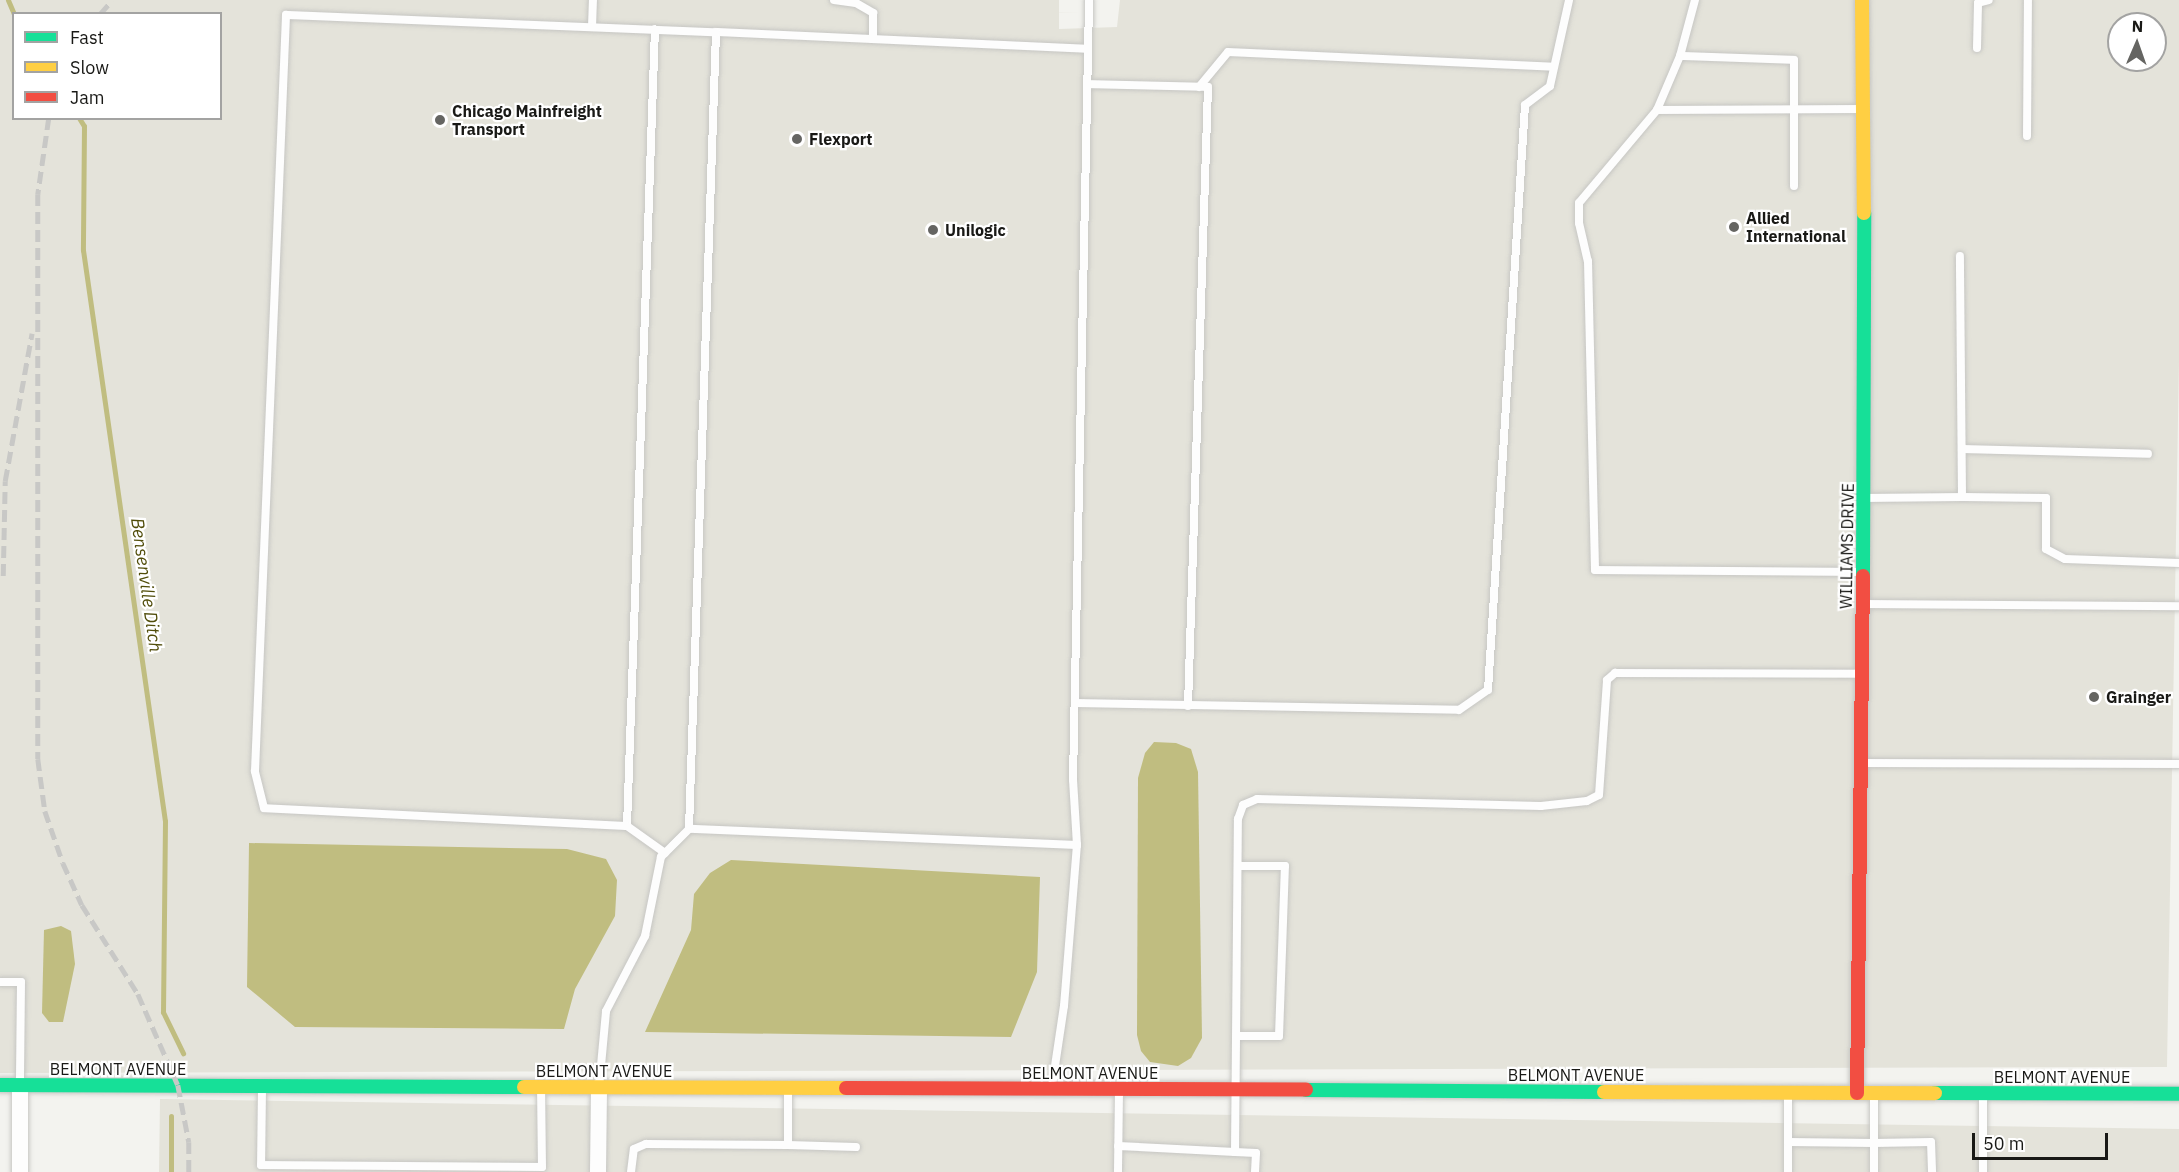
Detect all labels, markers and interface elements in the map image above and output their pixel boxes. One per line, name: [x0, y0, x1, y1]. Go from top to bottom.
legend: [12, 12, 222, 120]
north arrow: [2107, 12, 2167, 72]
text: N: [2131, 16, 2144, 36]
text: Fast: [70, 26, 104, 49]
text: Slow: [70, 56, 109, 79]
text: Jam: [70, 86, 105, 109]
place label: Chicago Mainfreight Transport: [452, 101, 602, 139]
marker: Chicago Mainfreight Transport: [433, 113, 447, 127]
place label: Flexport: [809, 129, 872, 149]
marker: Flexport: [790, 132, 804, 146]
place label: Allied International: [1746, 208, 1846, 246]
place label: Unilogic: [945, 220, 1006, 240]
marker: Allied International: [1727, 220, 1741, 234]
marker: Unilogic: [926, 223, 940, 237]
street label: WILLIAMS DRIVE: [1836, 483, 1858, 609]
water label: Bensenville Ditch: [126, 516, 166, 654]
place label: Grainger: [2106, 687, 2171, 707]
marker: Grainger: [2087, 690, 2101, 704]
street label: BELMONT AVENUE: [50, 1059, 186, 1079]
street label: BELMONT AVENUE: [536, 1061, 672, 1081]
street label: BELMONT AVENUE: [1022, 1063, 1158, 1083]
street label: BELMONT AVENUE: [1508, 1065, 1644, 1085]
street label: BELMONT AVENUE: [1994, 1067, 2130, 1087]
scale bar: [1975, 1121, 2112, 1159]
text: 50 m: [1983, 1132, 2025, 1155]

